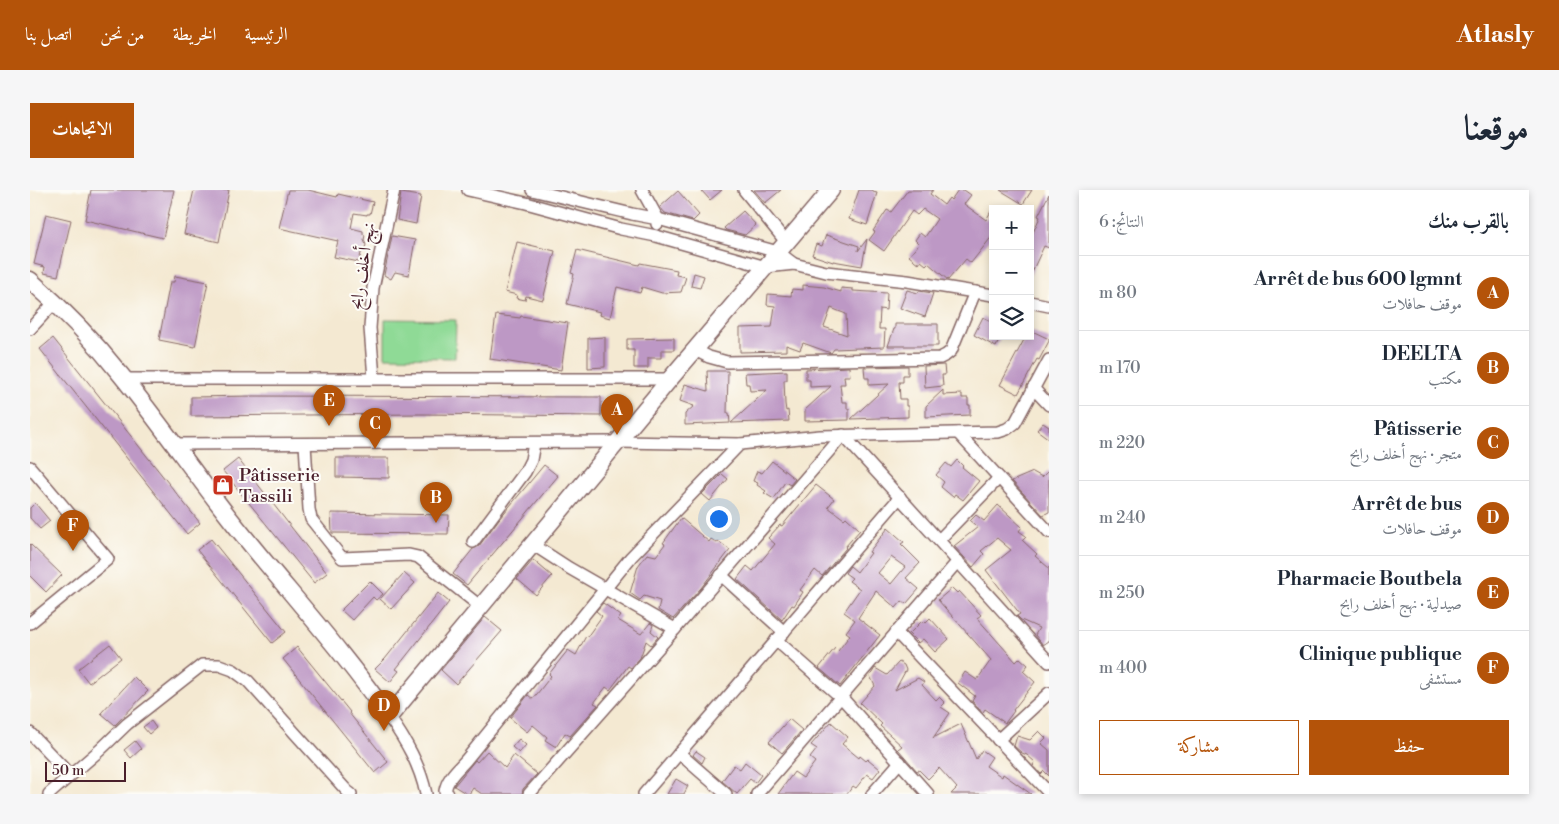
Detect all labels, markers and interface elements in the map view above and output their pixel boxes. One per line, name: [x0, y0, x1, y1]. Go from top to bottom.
text: Atlasly: [1457, 20, 1534, 50]
text: اتصل بنا: [25, 23, 72, 46]
text: من نحن: [100, 23, 145, 46]
text: الخريطة: [173, 23, 216, 46]
text: الرئيسية: [244, 23, 288, 46]
button: الاتجاهات: [30, 103, 134, 158]
text: موقعنا: [1464, 107, 1529, 150]
map controls: [989, 205, 1034, 340]
button: +: [989, 205, 1034, 250]
text: بالقرب منك: [1428, 209, 1509, 235]
text: النتائج: 6: [1099, 212, 1144, 232]
street label: نهج أخلف رابح: [342, 221, 385, 312]
button: −: [989, 250, 1034, 295]
text: Arrêt de bus 600 lgmnt: [1254, 267, 1462, 291]
text: 80 m: [1099, 283, 1137, 303]
text: A: [1487, 283, 1499, 303]
text: موقف حافلات: [1382, 294, 1462, 314]
button: layers: [989, 295, 1034, 340]
text: DEELTA: [1382, 342, 1462, 366]
text: 170 m: [1099, 358, 1141, 378]
text: B: [1487, 358, 1499, 378]
text: مكتب: [1428, 369, 1462, 389]
pin: E: [313, 385, 345, 426]
pin: A: [601, 394, 633, 435]
pin: C: [359, 408, 391, 449]
text: Pâtisserie: [1374, 417, 1462, 441]
text: 220 m: [1099, 433, 1145, 453]
text: C: [1487, 433, 1499, 453]
text: متجر · نهج أخلف رابح: [1349, 444, 1462, 464]
place label: Pâtisserie Tassili: [239, 464, 320, 508]
shop icon: Pâtisserie Tassili: [211, 473, 235, 497]
pin: B: [420, 482, 452, 523]
text: Arrêt de bus: [1352, 492, 1462, 516]
your location: [706, 506, 732, 532]
text: 240 m: [1099, 508, 1146, 528]
text: D: [1487, 508, 1499, 528]
pin: F: [57, 510, 89, 551]
text: موقف حافلات: [1382, 519, 1462, 539]
text: Pharmacie Boutbela: [1277, 567, 1462, 591]
text: 250 m: [1099, 583, 1145, 603]
text: E: [1487, 583, 1499, 603]
text: صيدلية · نهج أخلف رابح: [1339, 594, 1462, 614]
text: Clinique publique: [1299, 642, 1462, 666]
text: 400 m: [1099, 658, 1147, 678]
text: F: [1487, 658, 1499, 678]
text: مستشفى: [1419, 669, 1462, 689]
pin: D: [368, 690, 400, 731]
button: مشاركة: [1099, 720, 1299, 775]
button: حفظ: [1309, 720, 1509, 775]
scale bar: [45, 759, 126, 782]
text: 50 m: [52, 762, 84, 780]

